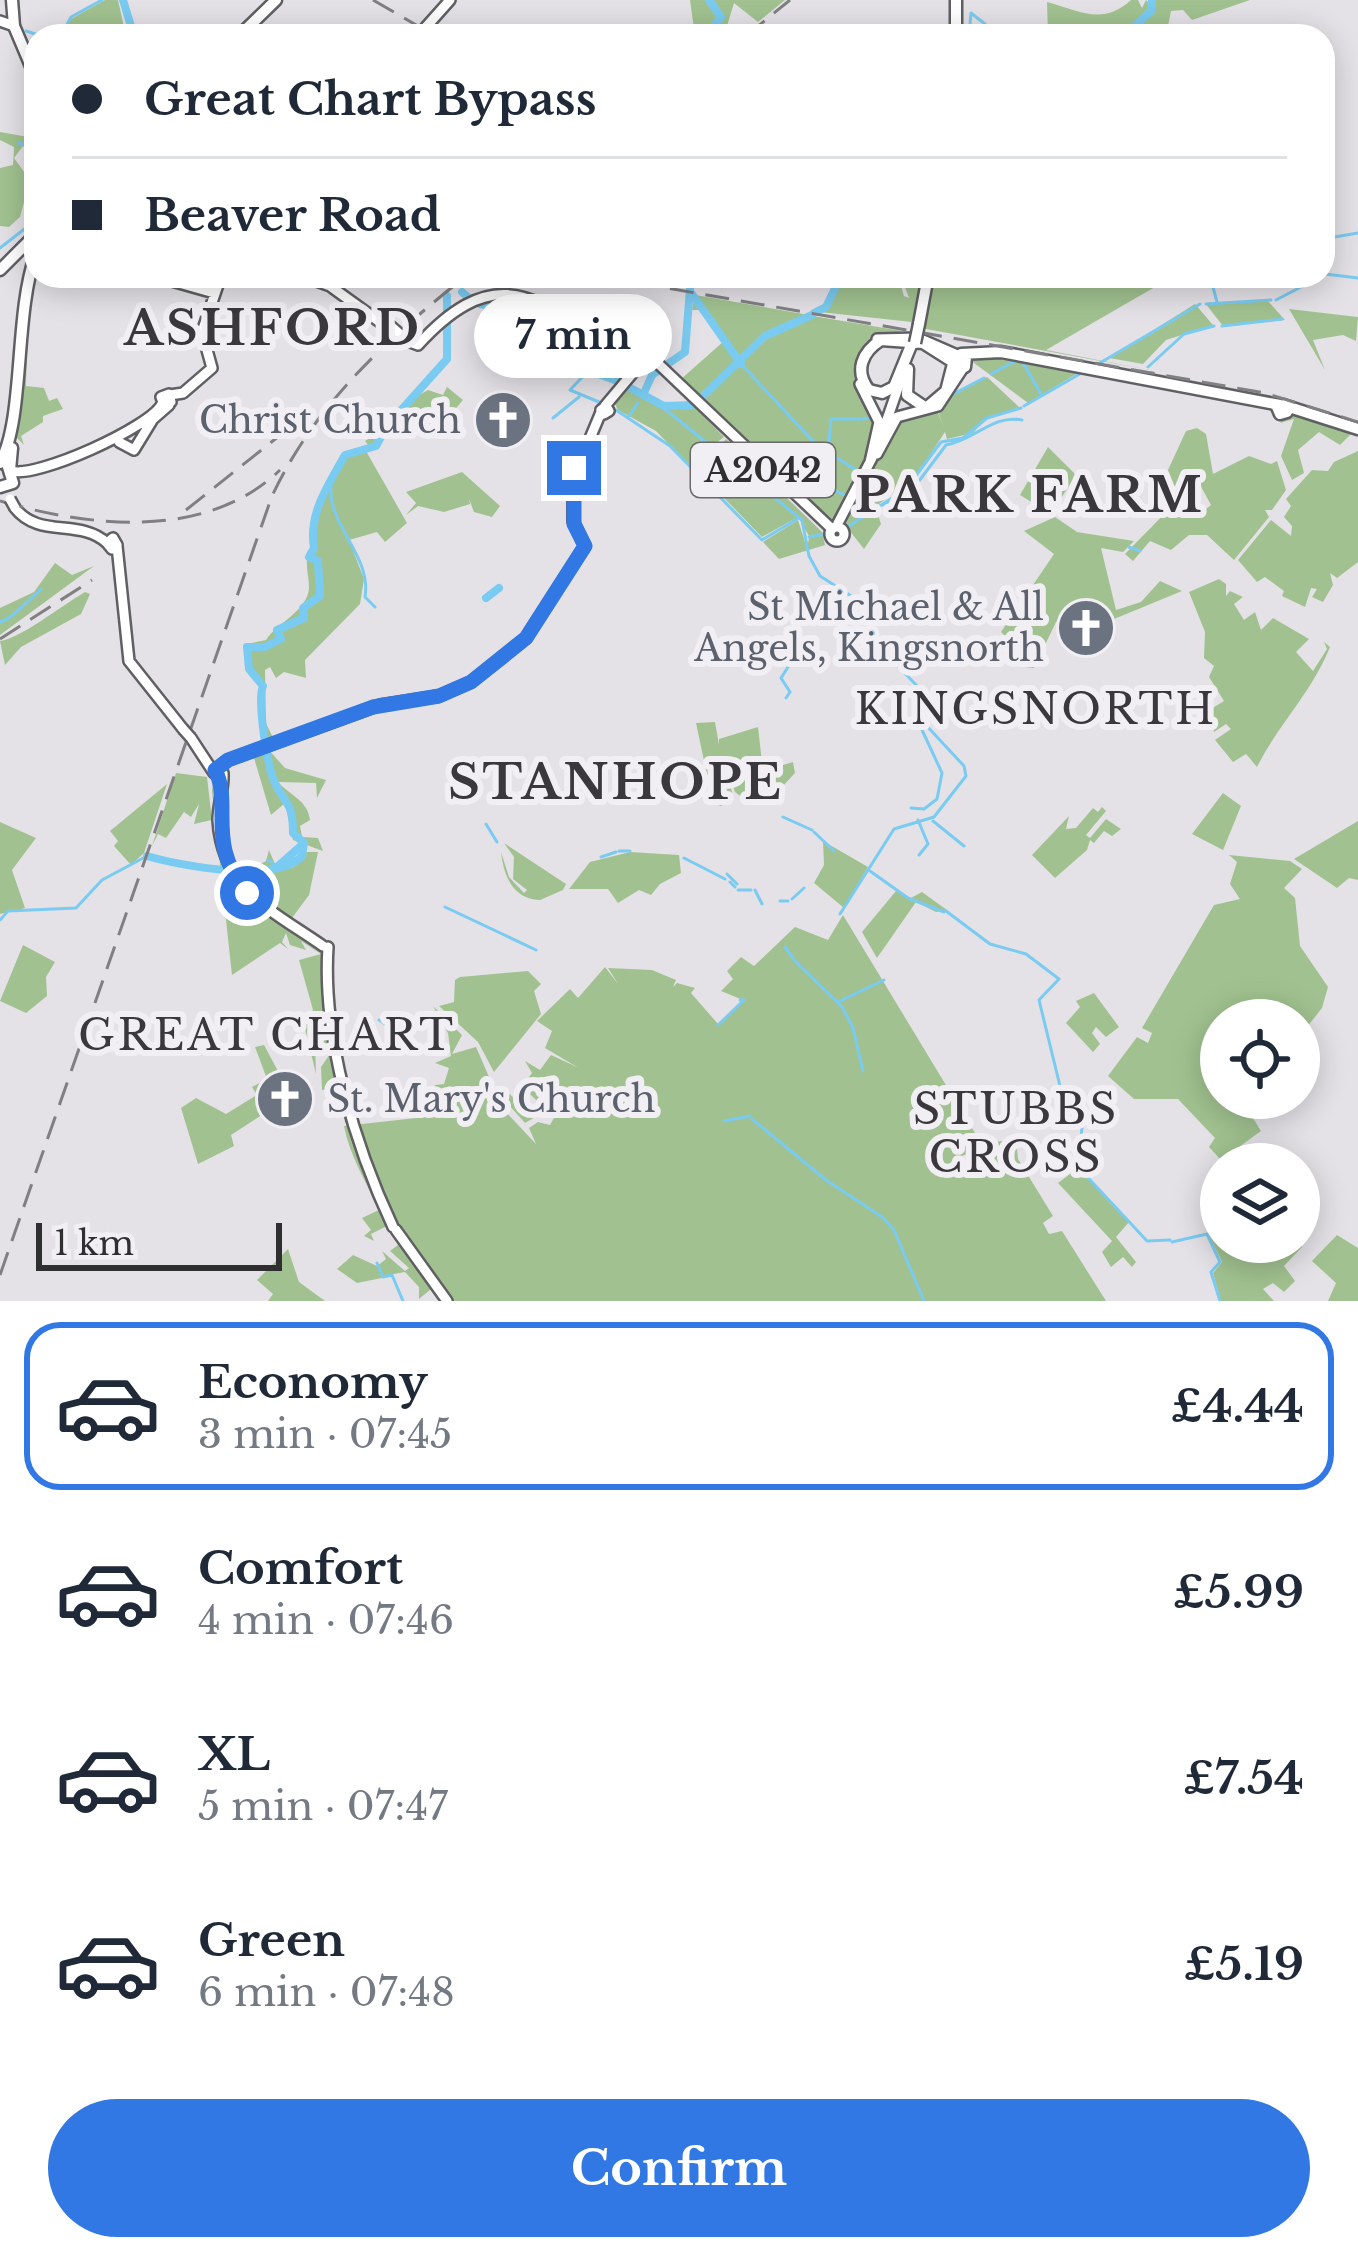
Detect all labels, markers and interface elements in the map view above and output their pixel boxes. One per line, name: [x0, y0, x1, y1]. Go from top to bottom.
text: Great Chart Bypass: [144, 71, 596, 127]
text: Beaver Road: [144, 187, 441, 243]
callout: 7 min: [475, 294, 673, 378]
district label: ASHFORD: [123, 298, 422, 358]
text: 7 min: [515, 311, 631, 360]
church icon: Christ Church: [472, 389, 534, 451]
place label: Christ Church: [199, 398, 461, 443]
route end: [547, 441, 601, 495]
road number: A2042: [691, 443, 835, 497]
district label: PARK FARM: [855, 465, 1205, 525]
place label: St Michael & All Angels, Kingsnorth: [693, 585, 1044, 671]
church icon: St Michael & All Angels, Kingsnorth: [1055, 597, 1117, 659]
district label: KINGSNORTH: [855, 683, 1217, 735]
district label: STANHOPE: [448, 752, 784, 812]
route start: [220, 866, 274, 920]
map controls: [1200, 999, 1320, 1263]
button: locate: [1200, 999, 1320, 1119]
district label: GREAT CHART: [78, 1009, 456, 1061]
church icon: St. Mary's Church: [254, 1068, 316, 1130]
place label: St. Mary's Church: [327, 1077, 655, 1122]
district label: STUBBS CROSS: [913, 1083, 1119, 1183]
button: layers: [1200, 1143, 1320, 1263]
scale bar: [36, 1217, 282, 1270]
text: 1 km: [54, 1223, 134, 1264]
icon: car: [54, 1352, 162, 1460]
text: Economy: [198, 1354, 428, 1410]
text: £4.44: [1171, 1378, 1304, 1434]
text: 3 min · 07:45: [198, 1410, 452, 1459]
icon: car: [54, 1538, 162, 1646]
text: Comfort: [198, 1540, 403, 1596]
text: £5.99: [1173, 1564, 1304, 1620]
text: 4 min · 07:46: [198, 1596, 454, 1645]
icon: car: [54, 1724, 162, 1832]
text: XL: [198, 1726, 270, 1782]
text: £7.54: [1183, 1750, 1304, 1806]
text: 5 min · 07:47: [198, 1782, 448, 1831]
icon: car: [54, 1910, 162, 2018]
text: Green: [198, 1912, 345, 1968]
text: £5.19: [1184, 1936, 1304, 1992]
text: 6 min · 07:48: [198, 1968, 455, 2017]
button: Confirm: [48, 2099, 1310, 2237]

